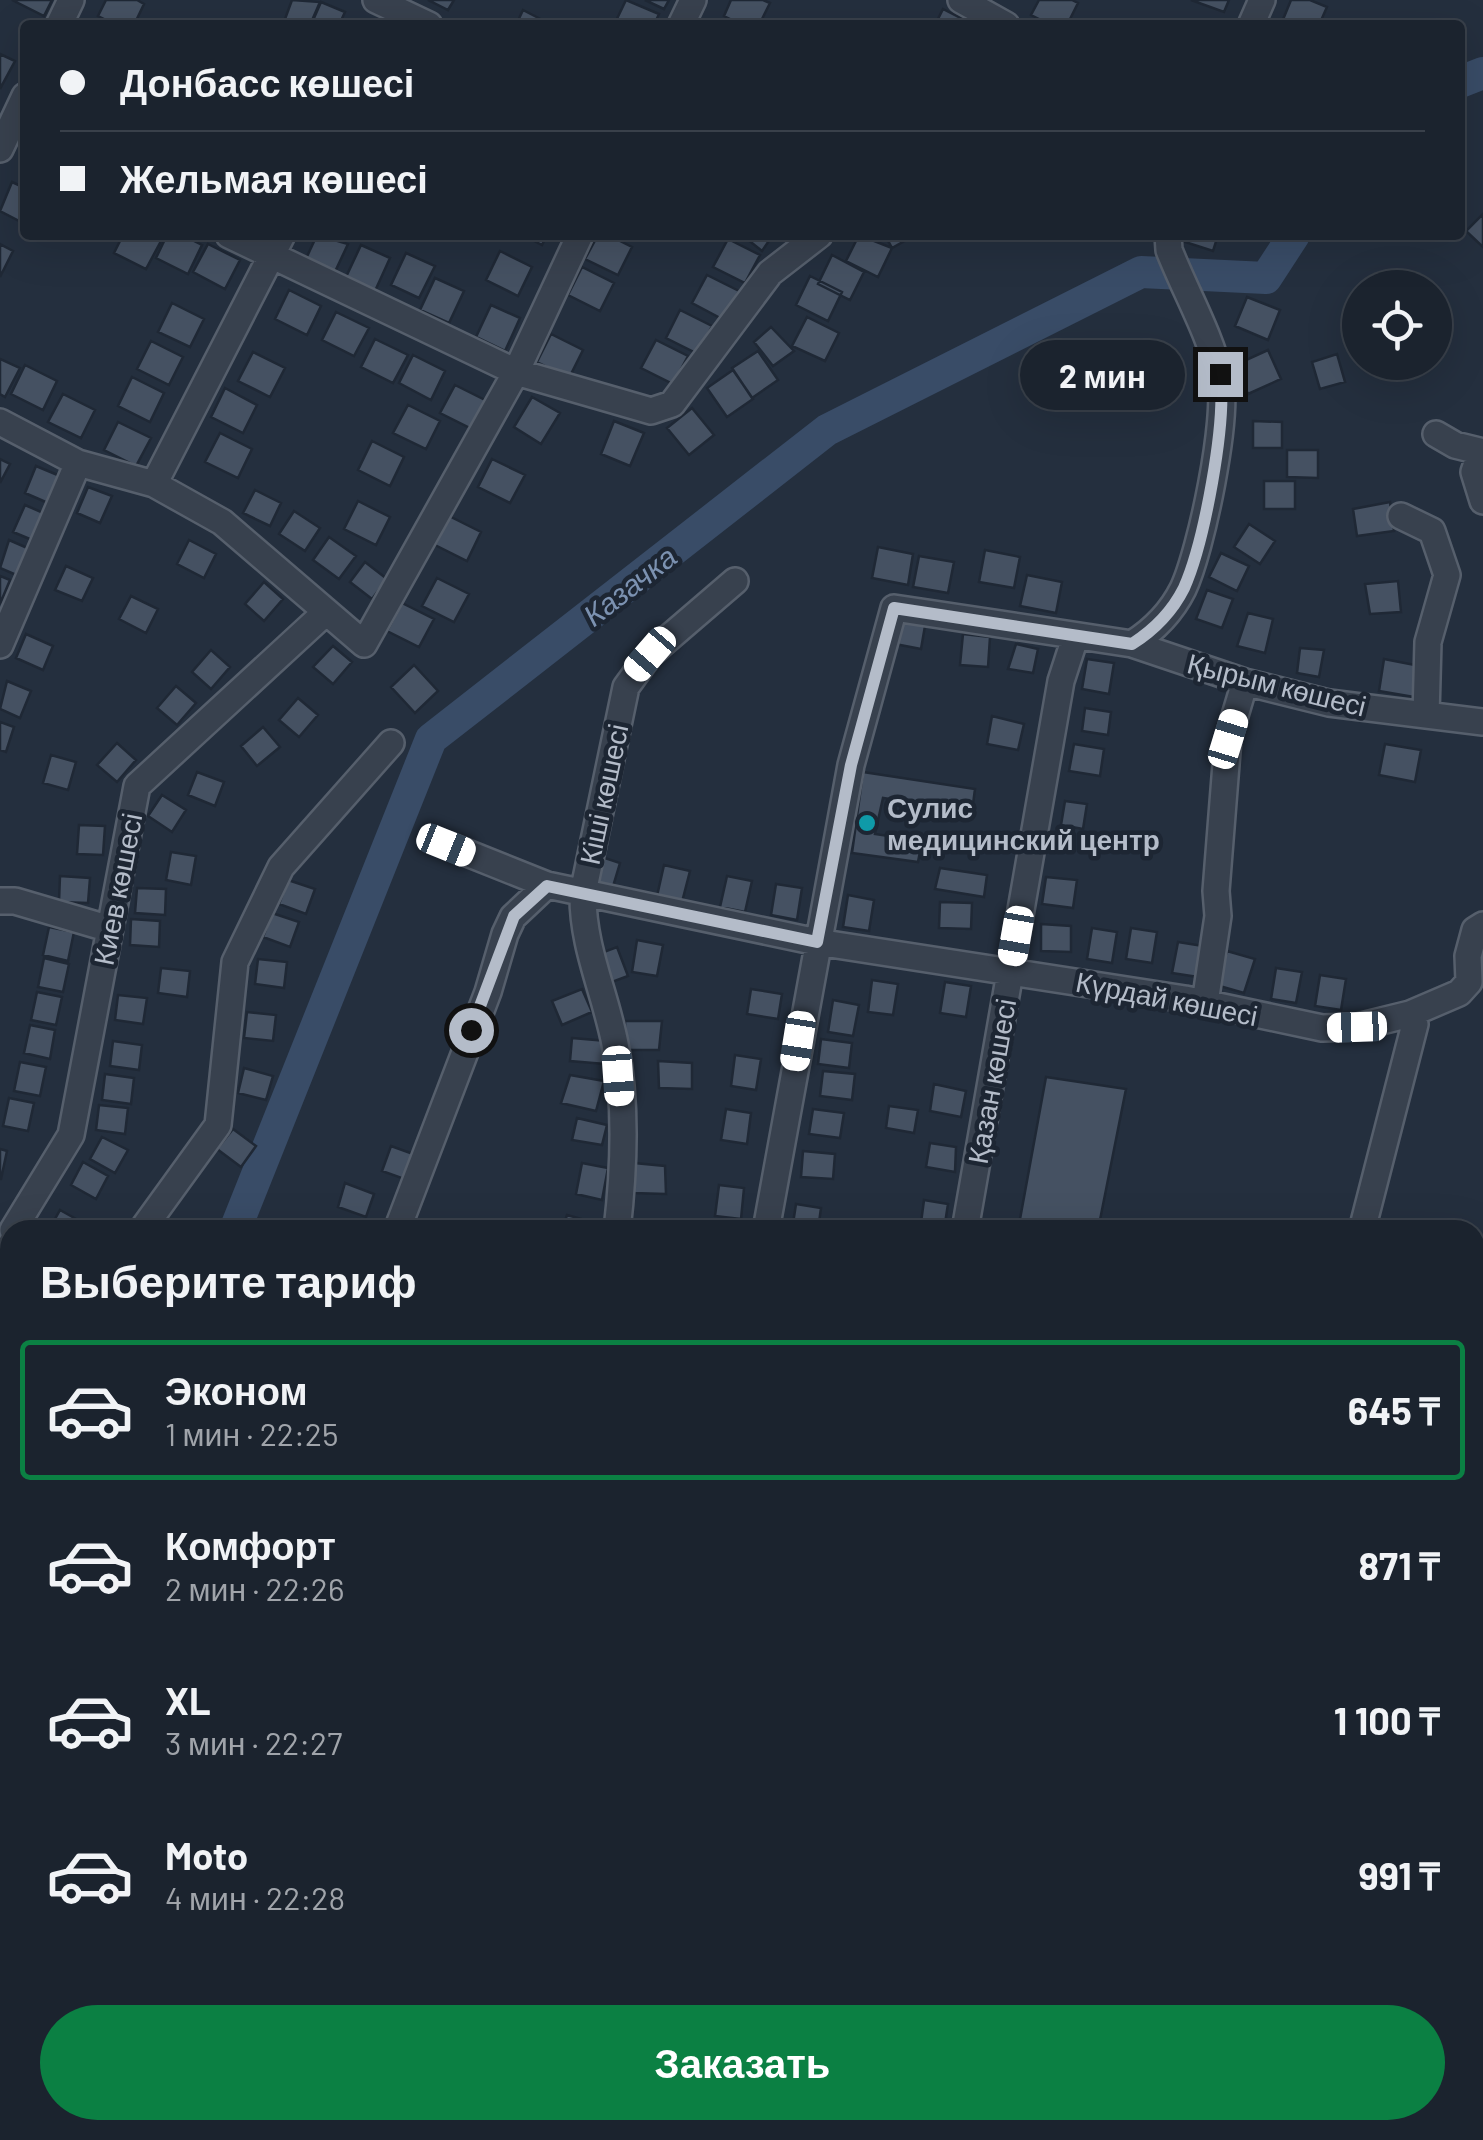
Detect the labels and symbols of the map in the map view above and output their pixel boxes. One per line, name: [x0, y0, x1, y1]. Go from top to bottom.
callout: 2 мин: [1020, 339, 1185, 409]
route end: [1198, 352, 1243, 397]
water label: Казачка: [575, 537, 683, 633]
car: [619, 622, 681, 686]
street label: Қырым көшесі: [1184, 645, 1370, 723]
car: [1205, 706, 1251, 772]
street label: Кіші көшесі: [572, 721, 634, 867]
place label: Сулис медицинский центр: [887, 790, 1160, 856]
street label: Киев көшесі: [86, 810, 148, 968]
marker: Сулис медицинский центр: [856, 812, 878, 834]
car: [413, 820, 479, 870]
car: [996, 904, 1036, 968]
street label: Күрдай көшесі: [1073, 964, 1261, 1032]
street label: Қазан көшесі: [960, 996, 1022, 1166]
route start: [449, 1008, 494, 1053]
car: [778, 1009, 818, 1073]
car: [1326, 1011, 1388, 1043]
car: [601, 1045, 635, 1107]

